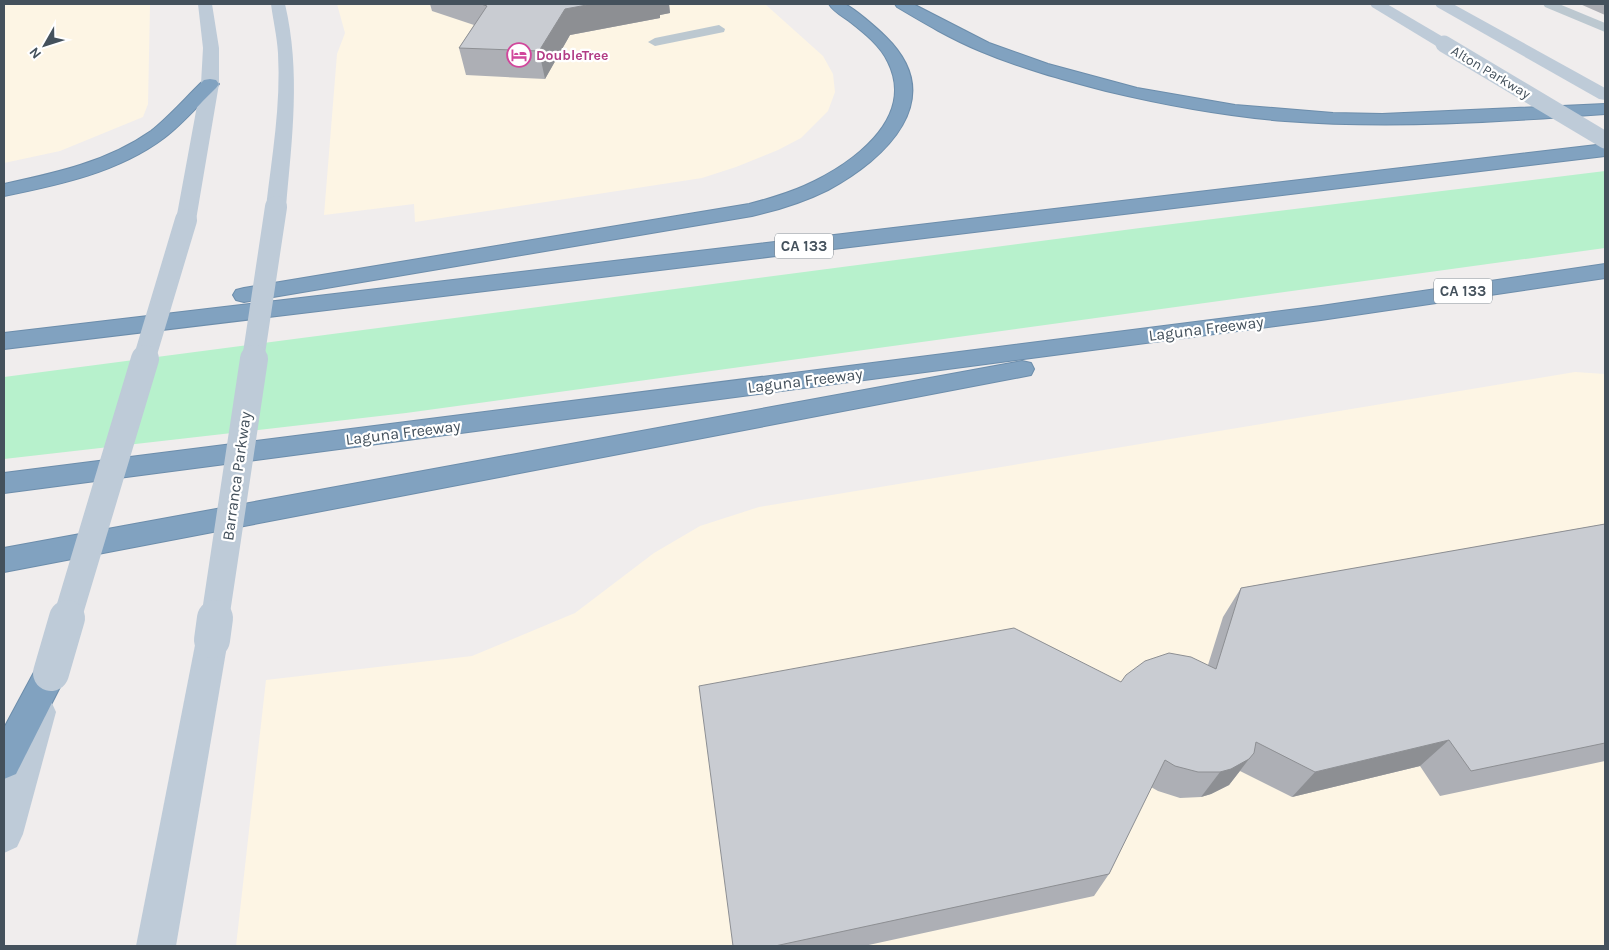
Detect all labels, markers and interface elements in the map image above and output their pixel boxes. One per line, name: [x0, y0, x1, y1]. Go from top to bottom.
north arrow: [20, 20, 70, 70]
hotel icon: DoubleTree: [506, 42, 532, 68]
street label: Alton Parkway: [1448, 42, 1534, 103]
text: N: [26, 44, 45, 62]
place label: DoubleTree: [536, 47, 608, 64]
road number: CA 133: [775, 234, 833, 258]
road number: CA 133: [1434, 278, 1492, 304]
street label: Laguna Freeway: [1147, 312, 1265, 345]
street label: Laguna Freeway: [746, 364, 864, 397]
street label: Barranca Parkway: [218, 410, 255, 542]
street label: Laguna Freeway: [344, 416, 462, 449]

